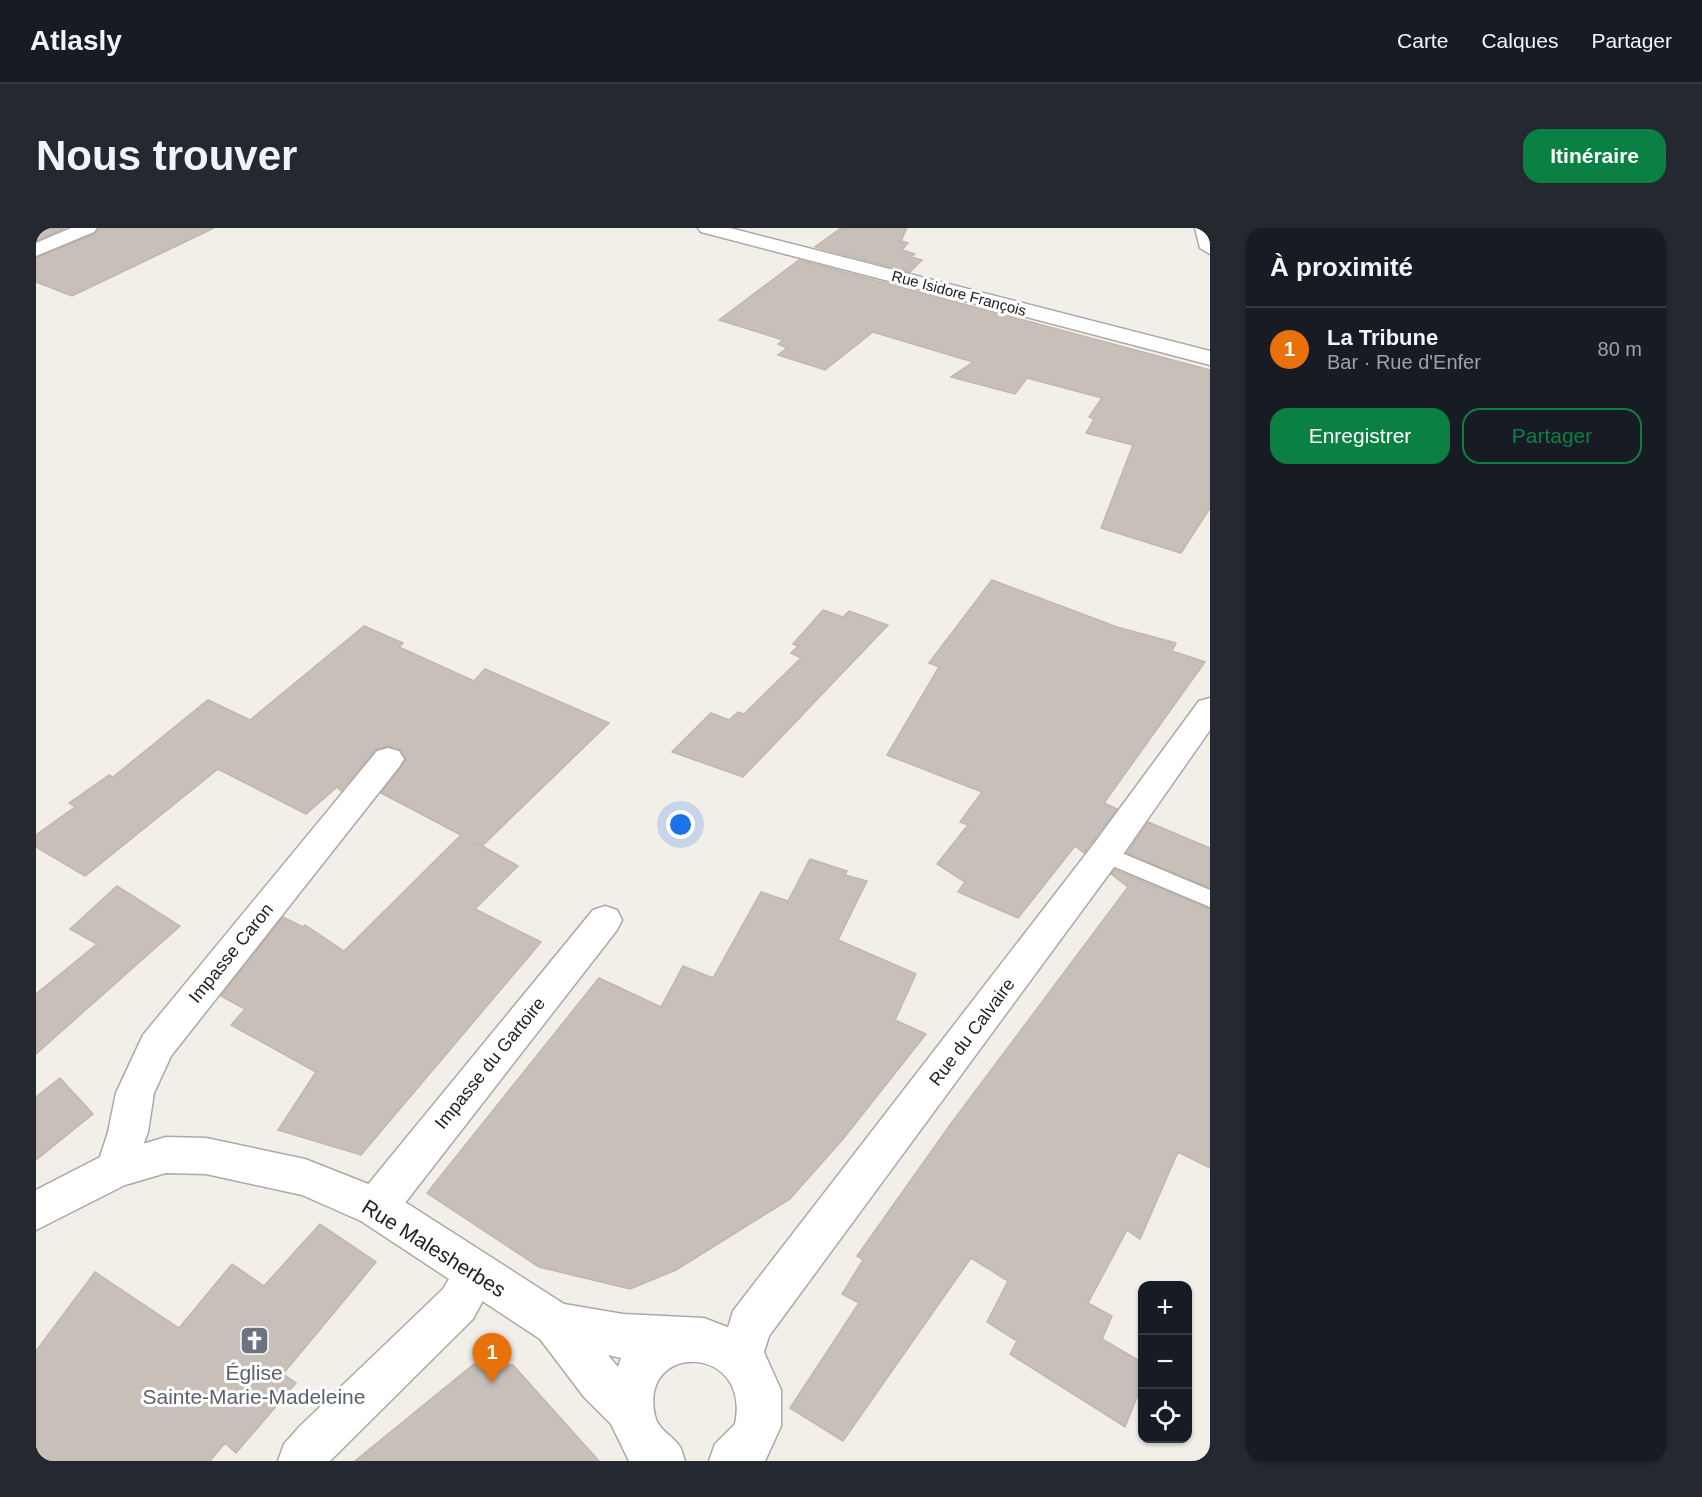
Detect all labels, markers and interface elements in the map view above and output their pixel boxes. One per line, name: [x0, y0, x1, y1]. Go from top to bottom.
text: Atlasly: [30, 25, 122, 56]
text: Carte: [1397, 29, 1448, 52]
text: Calques: [1481, 29, 1558, 52]
text: Partager: [1591, 29, 1672, 52]
button: Itinéraire: [1523, 129, 1666, 183]
text: Nous trouver: [36, 132, 297, 179]
text: À proximité: [1270, 252, 1413, 282]
street label: Rue Isidore François: [890, 267, 1028, 319]
text: La Tribune: [1327, 325, 1438, 350]
text: 1: [1284, 338, 1295, 360]
text: 80 m: [1598, 338, 1642, 360]
text: Bar · Rue d'Enfer: [1327, 351, 1481, 373]
button: Enregistrer: [1270, 408, 1450, 464]
button: Partager: [1462, 408, 1642, 464]
your location: [666, 810, 695, 839]
street label: Impasse Caron: [185, 899, 277, 1007]
street label: Rue du Calvaire: [925, 974, 1019, 1090]
street label: Impasse du Gartoire: [431, 993, 549, 1133]
street label: Rue Malesherbes: [358, 1195, 510, 1301]
map controls: [1138, 1281, 1192, 1443]
button: +: [1138, 1281, 1192, 1335]
church icon: Église Sainte-Marie-Madeleine: [238, 1325, 270, 1357]
pin: 1: [472, 1334, 512, 1383]
button: −: [1138, 1335, 1192, 1389]
place label: Église Sainte-Marie-Madeleine: [143, 1361, 365, 1408]
button: locate: [1138, 1389, 1192, 1443]

